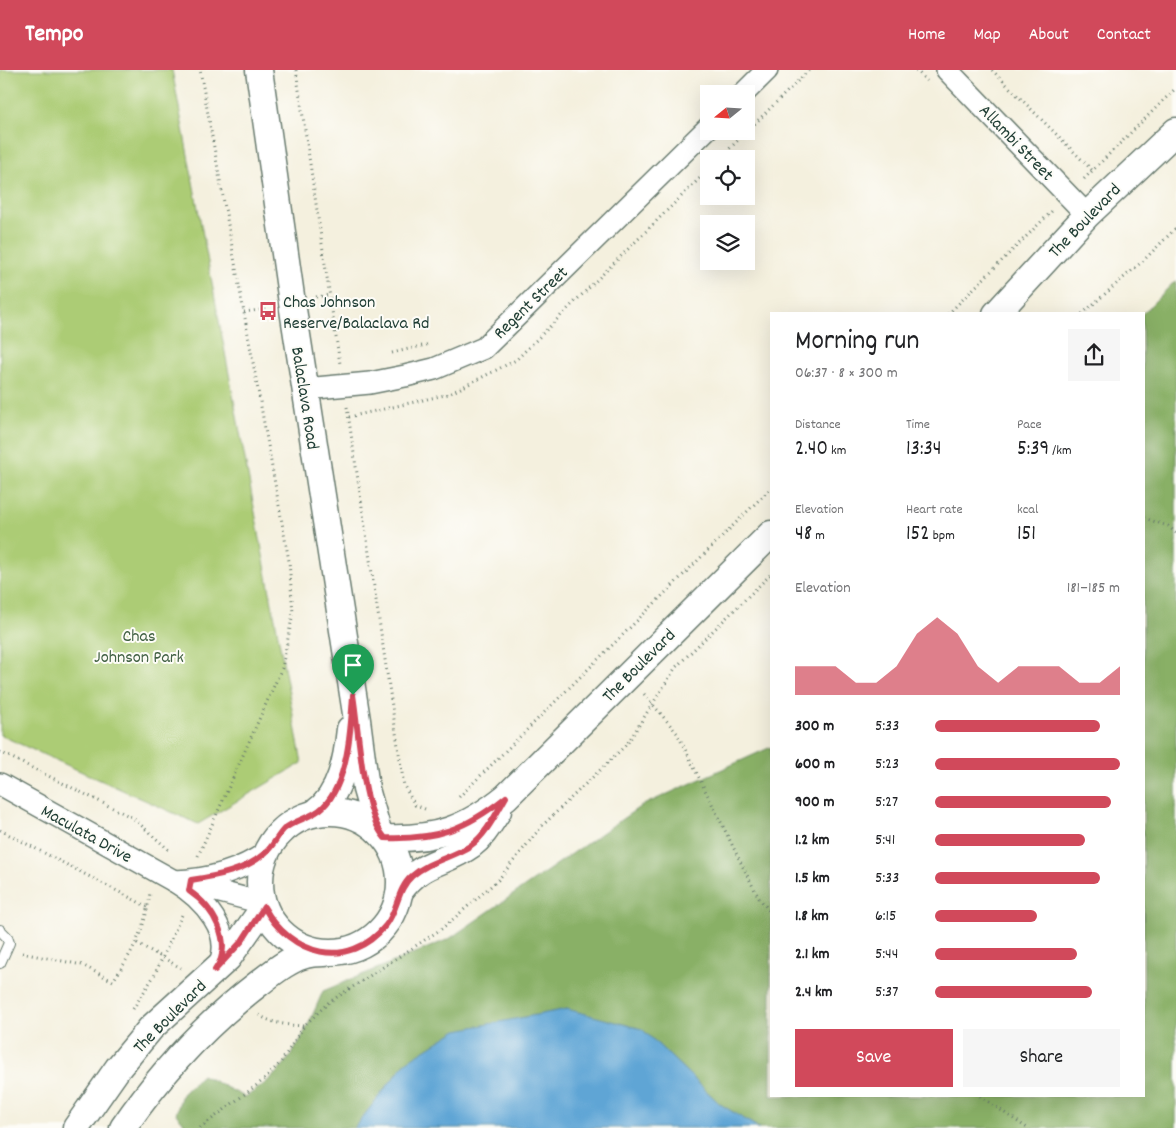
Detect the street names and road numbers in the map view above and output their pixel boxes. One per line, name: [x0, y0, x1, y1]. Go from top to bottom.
street label: Allambi Street: [972, 100, 1059, 188]
street label: The Boulevard: [1044, 179, 1128, 265]
street label: Regent Street: [489, 261, 575, 346]
street label: Balaclava Road: [283, 345, 324, 451]
street label: The Boulevard: [597, 624, 682, 709]
street label: Maculata Drive: [36, 800, 136, 871]
street label: The Boulevard: [128, 975, 213, 1060]

